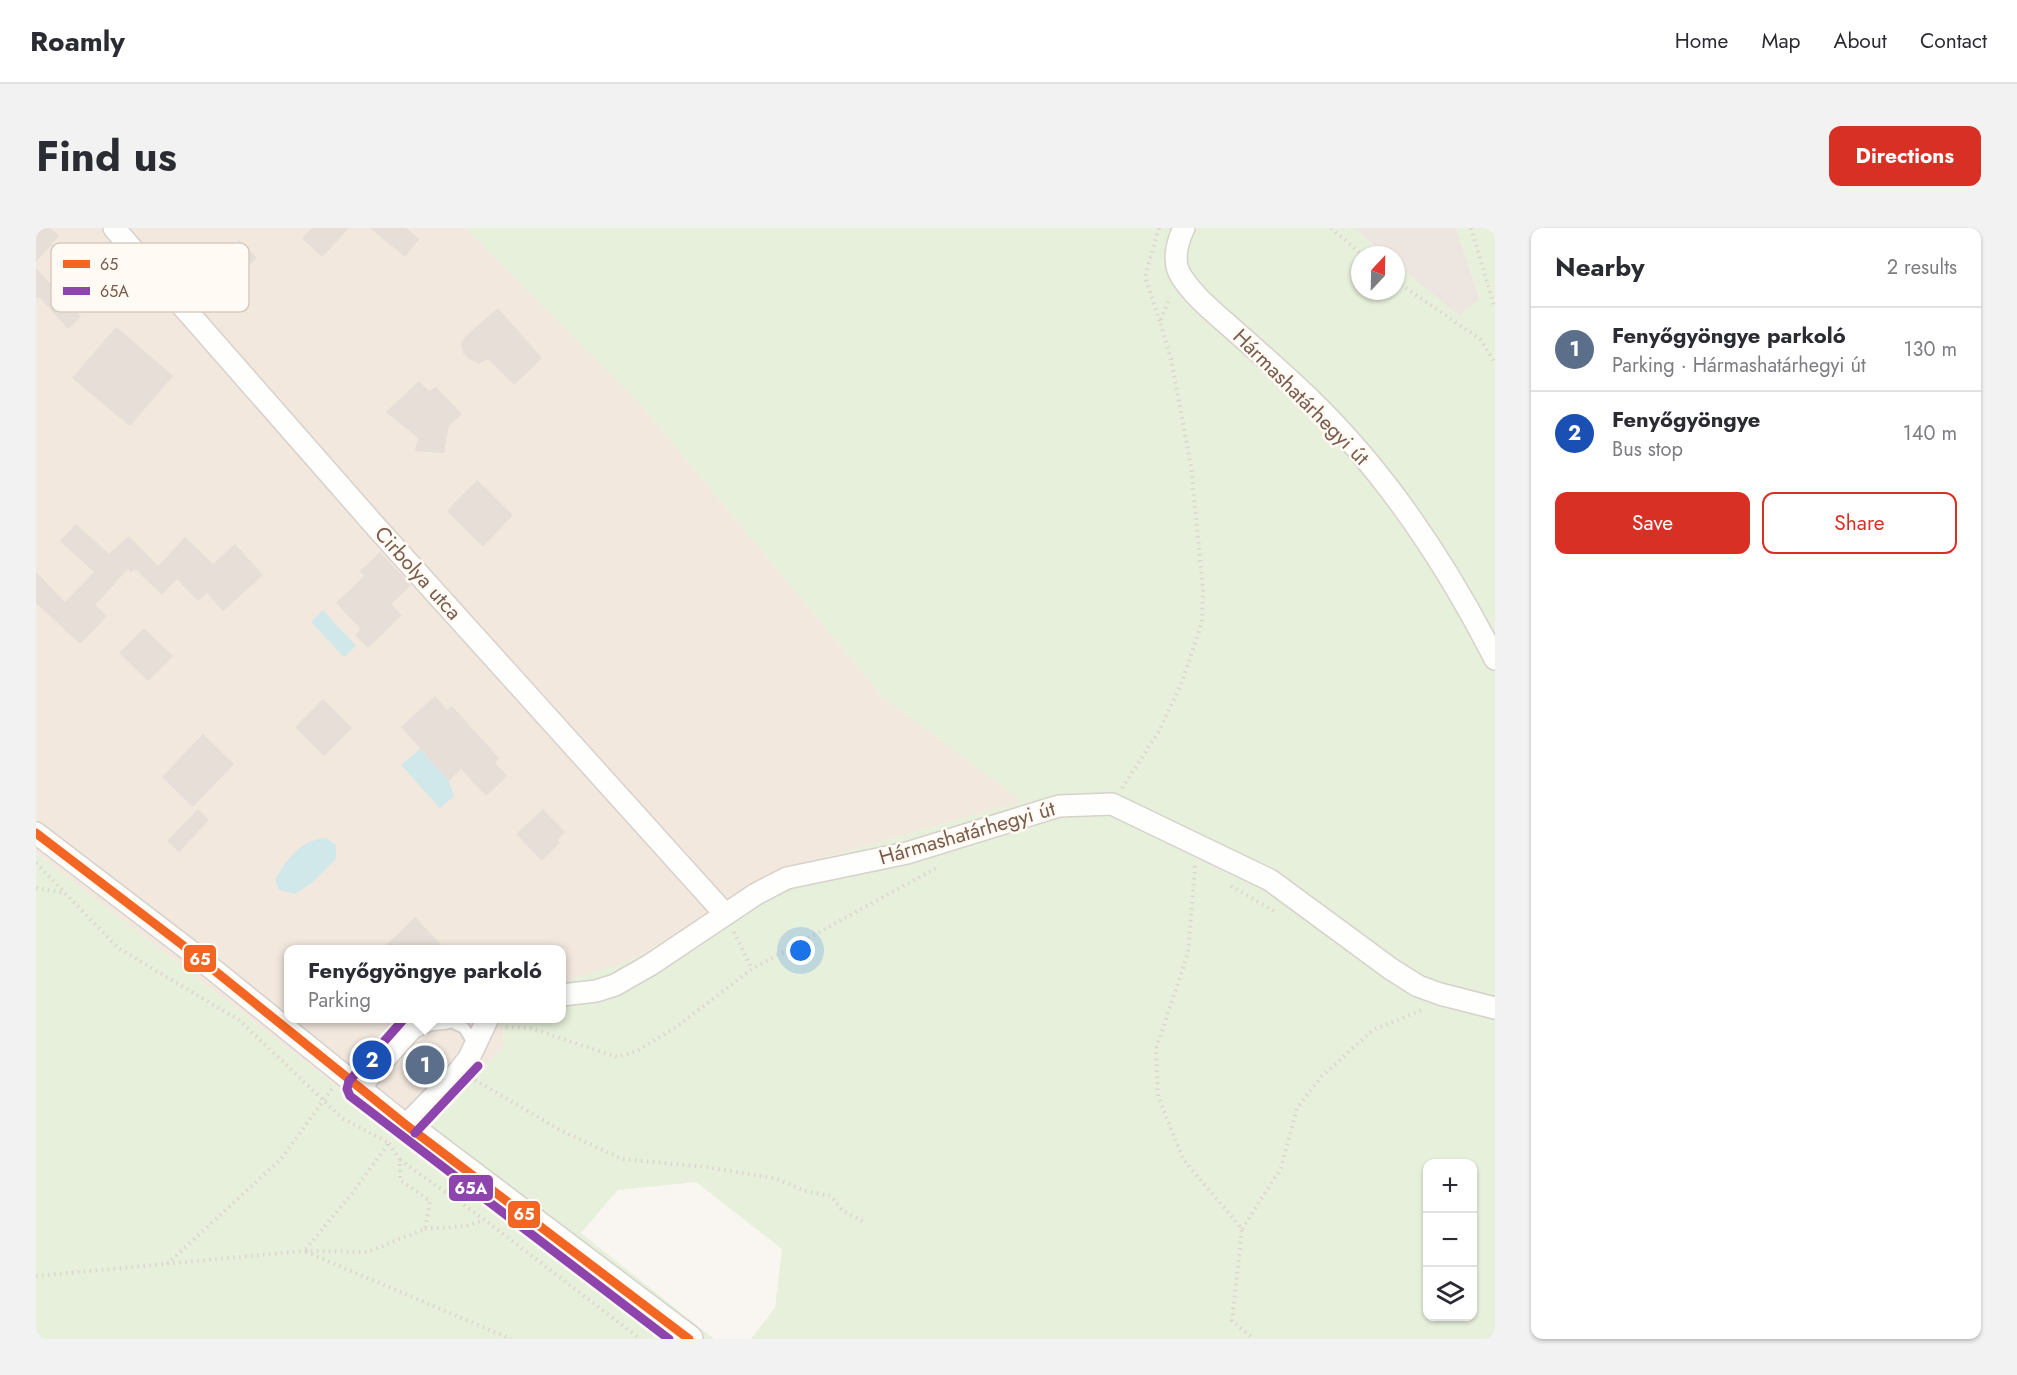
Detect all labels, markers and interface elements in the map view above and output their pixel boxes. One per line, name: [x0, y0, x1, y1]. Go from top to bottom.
text: Roamly: [30, 21, 125, 62]
text: Home: [1675, 26, 1728, 56]
text: Map: [1761, 26, 1801, 56]
text: About: [1834, 26, 1887, 56]
text: Contact: [1920, 26, 1987, 56]
text: Find us: [36, 126, 177, 187]
button: Directions: [1829, 126, 1981, 186]
legend: [51, 243, 249, 312]
north arrow: [1351, 246, 1405, 300]
text: Nearby: [1555, 248, 1644, 286]
text: 65: [100, 253, 118, 276]
text: 2 results: [1887, 253, 1957, 282]
text: 65A: [100, 280, 129, 303]
text: Fenyőgyöngye parkoló: [1612, 319, 1846, 351]
street label: Hármashatárhegyi út: [1226, 322, 1376, 472]
text: 1: [1569, 335, 1580, 364]
text: 130 m: [1903, 335, 1957, 364]
text: Parking · Hármashatárhegyi út: [1612, 351, 1866, 380]
text: Fenyőgyöngye: [1612, 403, 1760, 435]
text: 2: [1568, 419, 1581, 448]
text: 140 m: [1903, 419, 1957, 448]
text: Bus stop: [1612, 435, 1683, 464]
button: Save: [1555, 492, 1750, 554]
button: Share: [1762, 492, 1957, 554]
street label: Cirbolya utca: [368, 519, 468, 627]
street label: Hármashatárhegyi út: [875, 794, 1059, 872]
your location: [786, 936, 815, 965]
line badge: 65: [183, 944, 217, 973]
popup: [284, 945, 566, 1023]
text: 65: [189, 948, 211, 971]
text: Fenyőgyöngye parkoló: [308, 954, 542, 986]
text: Parking: [308, 986, 371, 1015]
pin: 2: [352, 1038, 392, 1082]
pin: 1: [406, 1042, 444, 1088]
map controls: [1423, 1159, 1477, 1321]
button: +: [1423, 1159, 1477, 1213]
line badge: 65A: [448, 1174, 494, 1202]
text: 65A: [455, 1177, 488, 1200]
line badge: 65: [507, 1200, 541, 1229]
text: 65: [513, 1203, 535, 1226]
button: −: [1423, 1213, 1477, 1267]
button: layers: [1423, 1267, 1477, 1321]

